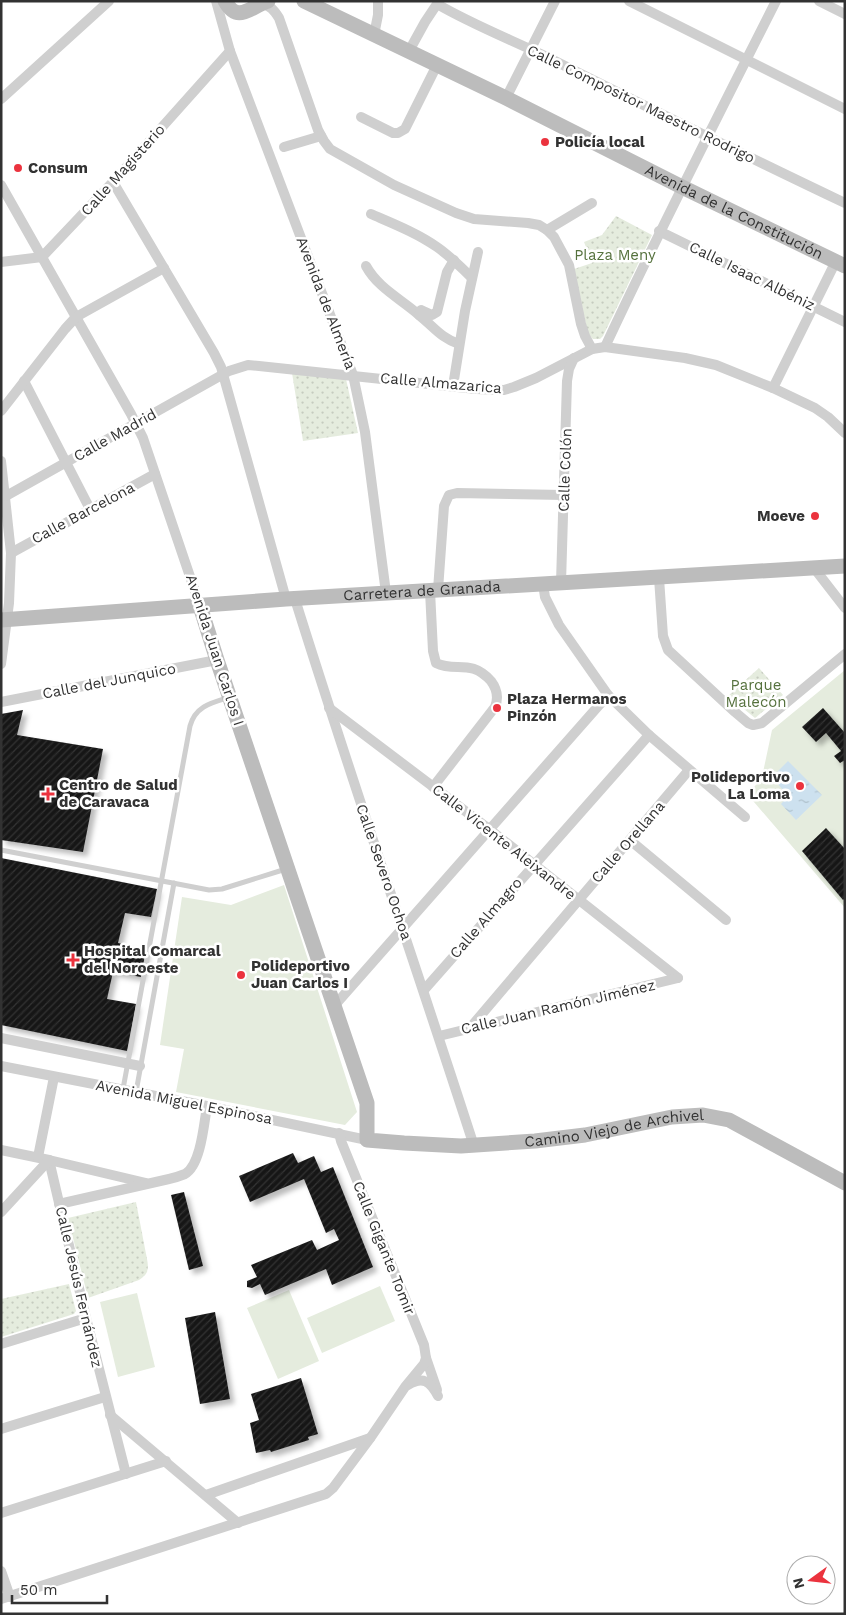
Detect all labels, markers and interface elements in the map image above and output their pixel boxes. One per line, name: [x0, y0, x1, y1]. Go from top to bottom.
street label: Calle Compositor Maestro Rodrigo: [524, 41, 758, 167]
street label: Calle Magisterio: [77, 121, 169, 219]
place label: Policía local: [555, 133, 645, 151]
marker: Policía local: [539, 136, 551, 148]
place label: Consum: [28, 159, 88, 177]
street label: Avenida de la Constitución: [642, 161, 826, 263]
marker: Consum: [12, 162, 24, 174]
street label: Avenida de Almería: [292, 234, 360, 372]
street label: Calle Isaac Albéniz: [686, 238, 818, 314]
park label: Plaza Meny: [574, 246, 656, 264]
street label: Calle Almazarica: [379, 369, 503, 397]
street label: Calle Madrid: [70, 405, 160, 465]
street label: Calle Colón: [555, 428, 575, 512]
street label: Calle Barcelona: [28, 478, 138, 548]
place label: Moeve: [757, 507, 805, 525]
marker: Moeve: [809, 510, 821, 522]
street label: Avenida Juan Carlos I: [182, 572, 248, 728]
street label: Carretera de Granada: [343, 577, 502, 605]
street label: Calle del Junquico: [41, 659, 177, 703]
park label: Parque Malecón: [725, 676, 787, 711]
place label: Plaza Hermanos Pinzón: [507, 690, 627, 725]
marker: Plaza Hermanos Pinzón: [491, 702, 503, 714]
place label: Polideportivo La Loma: [691, 768, 790, 803]
place label: Centro de Salud de Caravaca: [59, 776, 178, 811]
street label: Calle Vicente Aleixandre: [429, 780, 579, 904]
marker: Polideportivo La Loma: [794, 780, 806, 792]
marker: Centro de Salud de Caravaca: [41, 787, 55, 801]
street label: Calle Orellana: [587, 797, 669, 887]
street label: Calle Severo Ochoa: [352, 802, 416, 943]
street label: Calle Almagro: [446, 874, 526, 962]
place label: Hospital Comarcal del Noroeste: [84, 942, 221, 977]
marker: Hospital Comarcal del Noroeste: [66, 953, 80, 967]
place label: Polideportivo Juan Carlos I: [251, 957, 350, 992]
marker: Polideportivo Juan Carlos I: [235, 969, 247, 981]
street label: Calle Juan Ramón Jiménez: [459, 976, 657, 1038]
street label: Avenida Miguel Espinosa: [94, 1076, 274, 1128]
street label: Camino Viejo de Archivel: [524, 1106, 705, 1151]
street label: Calle Gigante Tomir: [349, 1178, 419, 1318]
street label: Calle Jesús Fernández: [52, 1205, 106, 1369]
north arrow: [786, 1555, 836, 1605]
scale bar: [12, 1572, 108, 1604]
text: N: [789, 1576, 808, 1590]
text: 50 m: [20, 1581, 57, 1599]

